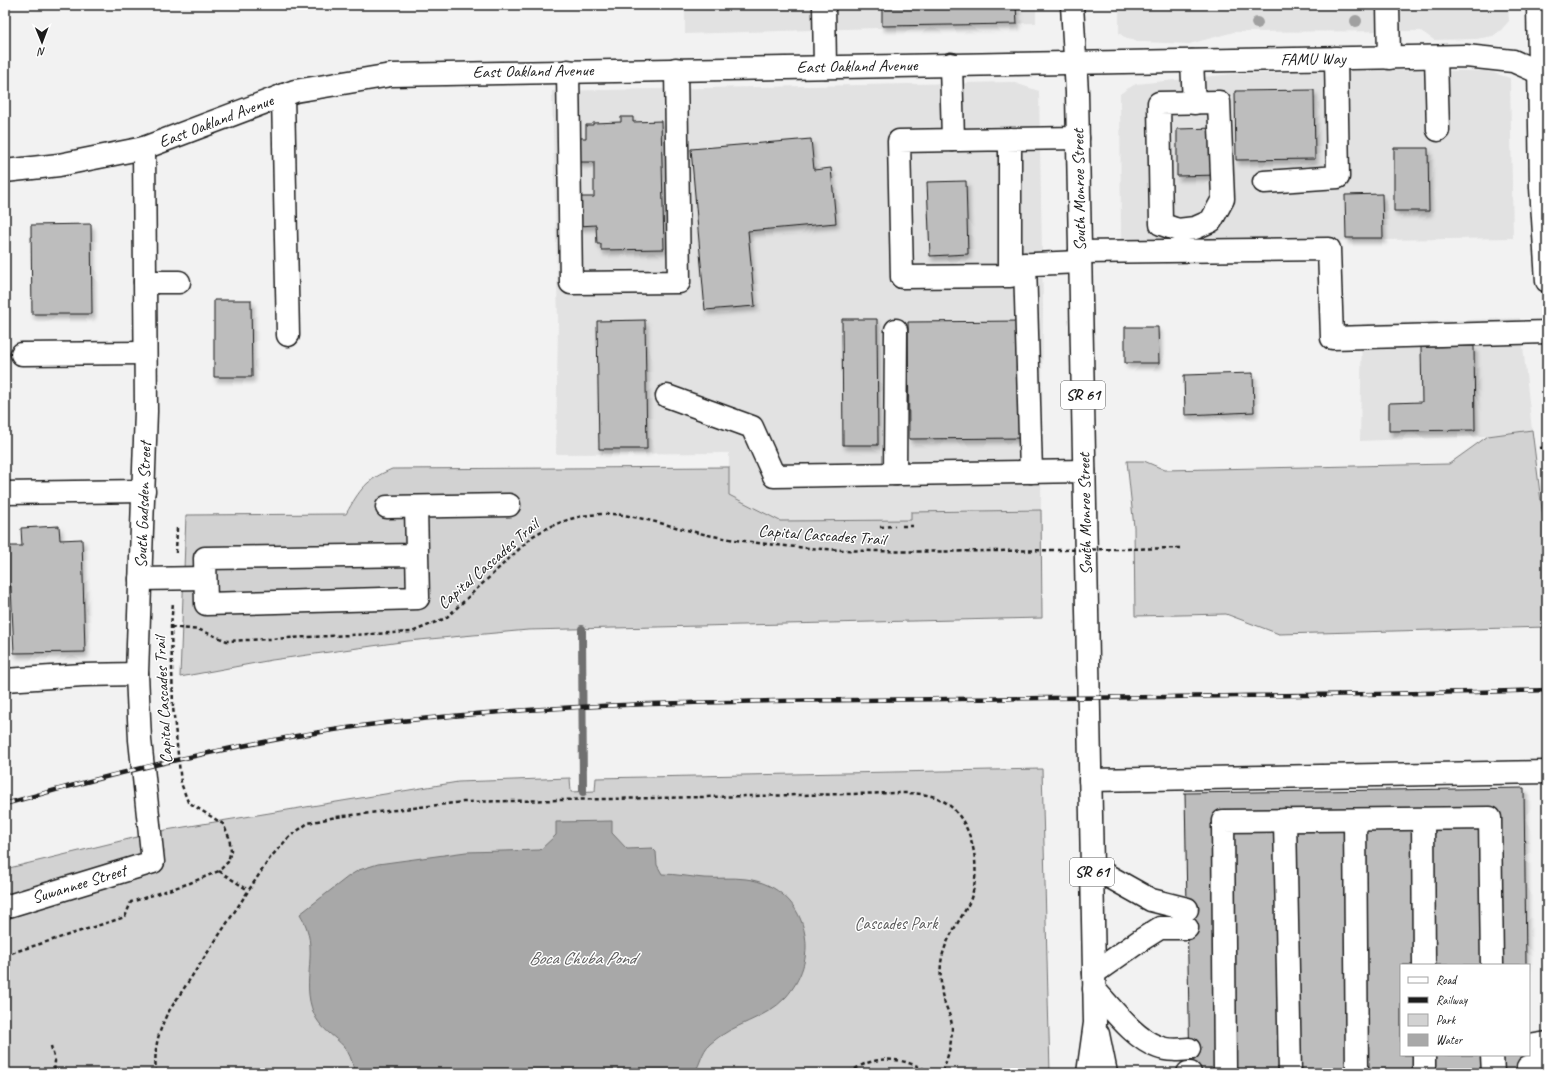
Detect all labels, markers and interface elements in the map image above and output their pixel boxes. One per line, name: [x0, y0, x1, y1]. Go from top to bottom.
north arrow: [22, 22, 62, 62]
text: N: [36, 45, 46, 59]
street label: FAMU Way: [1280, 48, 1347, 70]
street label: East Oakland Avenue: [796, 54, 919, 78]
street label: East Oakland Avenue: [472, 59, 595, 83]
street label: East Oakland Avenue: [156, 89, 278, 152]
street label: South Monroe Street: [1067, 126, 1091, 251]
road number: SR 61: [1061, 381, 1105, 409]
street label: South Gadsden Street: [130, 439, 156, 569]
street label: South Monroe Street: [1073, 450, 1097, 575]
street label: Capital Cascades Trail: [433, 512, 545, 614]
street label: Capital Cascades Trail: [758, 520, 889, 550]
street label: Capital Cascades Trail: [149, 633, 177, 764]
road number: SR 61: [1070, 858, 1114, 886]
street label: Suwannee Street: [29, 859, 131, 908]
park label: Cascades Park: [854, 913, 939, 934]
water label: Boca Chuba Pond: [529, 947, 641, 969]
legend: [1400, 964, 1530, 1056]
text: Road: [1436, 972, 1458, 988]
text: Railway: [1436, 992, 1468, 1008]
text: Park: [1436, 1012, 1457, 1028]
text: Water: [1436, 1032, 1464, 1048]

